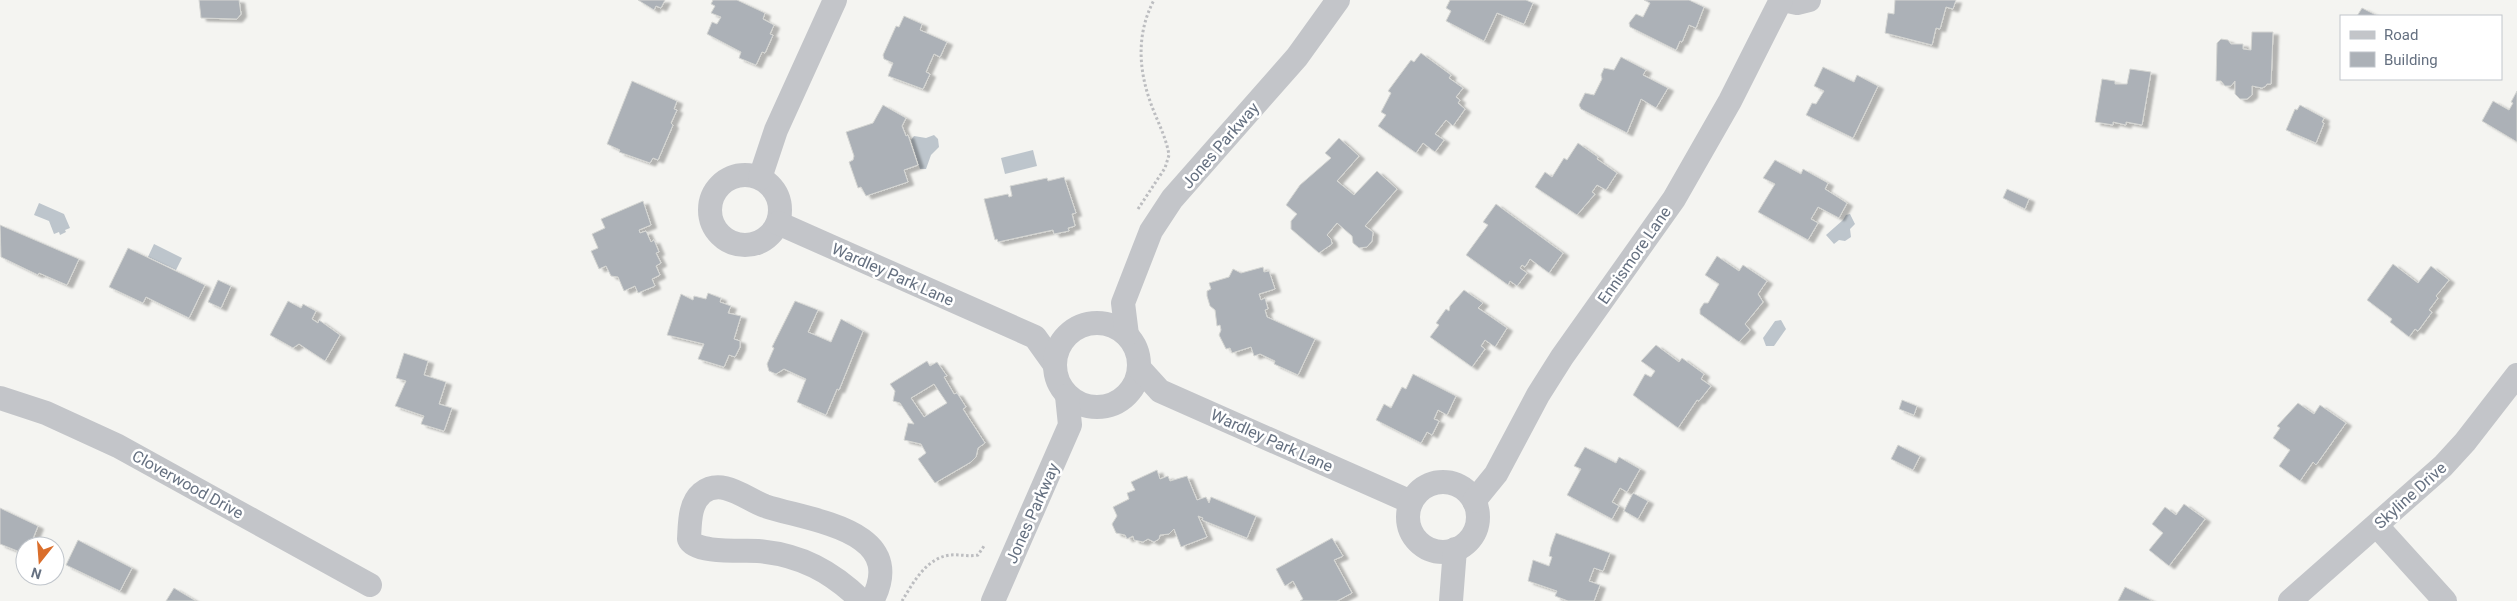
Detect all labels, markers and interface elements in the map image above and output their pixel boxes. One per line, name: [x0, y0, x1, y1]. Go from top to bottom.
legend: [2340, 15, 2502, 80]
text: Road: [2384, 26, 2418, 44]
text: Building: [2384, 51, 2438, 69]
street label: Jones Parkway: [1178, 98, 1263, 192]
street label: Ennismore Lane: [1594, 203, 1675, 308]
street label: Wardley Park Lane: [829, 239, 957, 310]
street label: Wardley Park Lane: [1208, 405, 1336, 476]
street label: Cloverwood Drive: [129, 446, 247, 523]
street label: Skyline Drive: [2370, 458, 2450, 533]
street label: Jones Parkway: [1002, 460, 1063, 566]
north arrow: [15, 536, 65, 586]
text: N: [29, 564, 43, 583]

